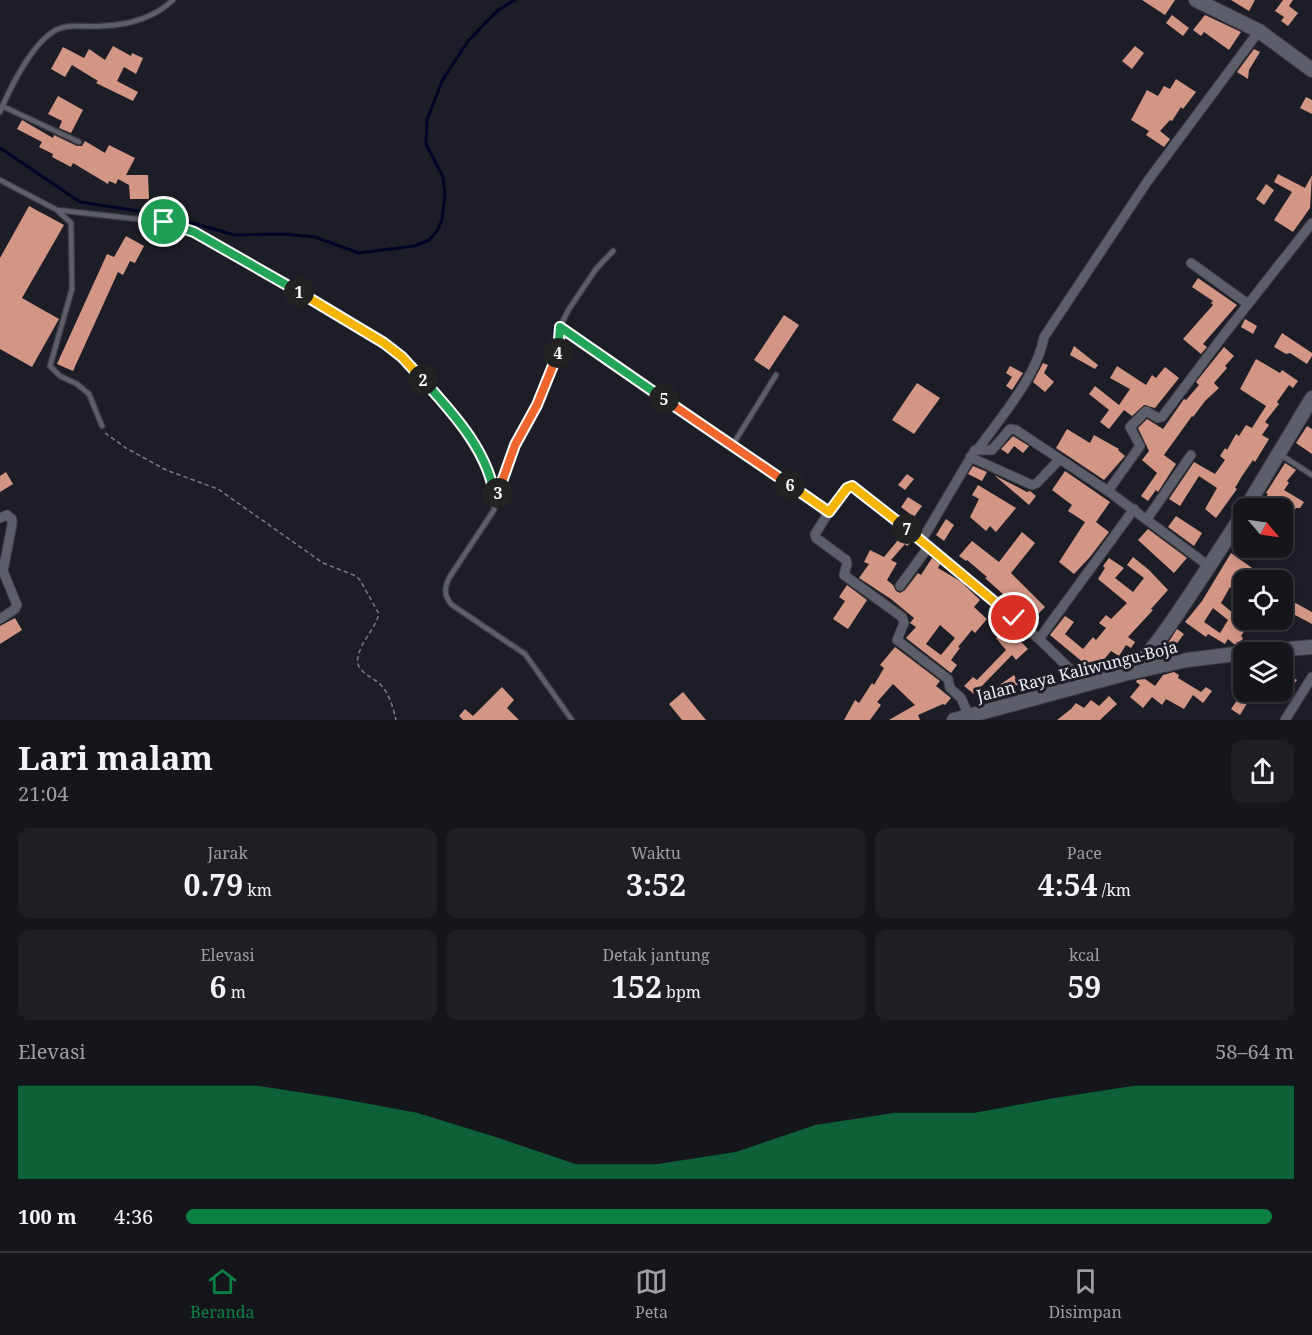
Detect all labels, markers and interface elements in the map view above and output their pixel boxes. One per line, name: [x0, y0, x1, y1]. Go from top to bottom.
pin: [138, 196, 189, 247]
icon: arrive: [147, 205, 180, 238]
pin: 1: [284, 277, 314, 307]
text: 1: [294, 281, 304, 303]
pin: 4: [543, 338, 573, 368]
text: 4: [553, 342, 563, 364]
pin: 2: [408, 365, 438, 395]
text: 2: [418, 369, 428, 391]
pin: 5: [649, 384, 679, 414]
text: 5: [659, 388, 669, 410]
pin: 6: [775, 470, 805, 500]
text: 6: [785, 474, 795, 496]
pin: 3: [483, 478, 513, 508]
text: 3: [493, 482, 503, 504]
north arrow: [1233, 498, 1293, 558]
map controls: [1233, 498, 1293, 702]
pin: 7: [892, 514, 922, 544]
text: 7: [902, 518, 912, 540]
button: locate: [1233, 570, 1293, 630]
pin: [988, 592, 1039, 643]
icon: check: [997, 601, 1030, 634]
street label: Jalan Raya Kaliwungu-Boja: [973, 635, 1180, 707]
button: layers: [1233, 642, 1293, 702]
text: Lari malam: [18, 735, 213, 780]
button: share: [1231, 740, 1294, 803]
text: 21:04: [18, 780, 68, 807]
text: Jarak: [208, 842, 248, 864]
text: Waktu: [631, 842, 681, 864]
text: Pace: [1067, 842, 1102, 864]
text: 0.79: [184, 864, 243, 905]
text: 3:52: [626, 864, 686, 905]
text: 4:54: [1038, 864, 1098, 905]
text: km: [243, 879, 272, 901]
text: /km: [1098, 879, 1131, 901]
text: Elevasi: [201, 944, 255, 966]
text: Detak jantung: [602, 944, 710, 966]
text: kcal: [1069, 944, 1100, 966]
text: 6: [210, 966, 227, 1007]
text: 152: [611, 966, 662, 1007]
text: 59: [1067, 966, 1101, 1007]
text: m: [227, 981, 246, 1003]
text: bpm: [662, 981, 701, 1003]
text: Elevasi: [18, 1038, 86, 1065]
text: 58–64 m: [1215, 1038, 1294, 1065]
text: 100 m: [18, 1203, 77, 1230]
text: 4:36: [114, 1203, 153, 1230]
tab: Beranda: [190, 1265, 255, 1323]
tab: Peta: [635, 1265, 668, 1323]
tab: Disimpan: [1048, 1265, 1122, 1323]

